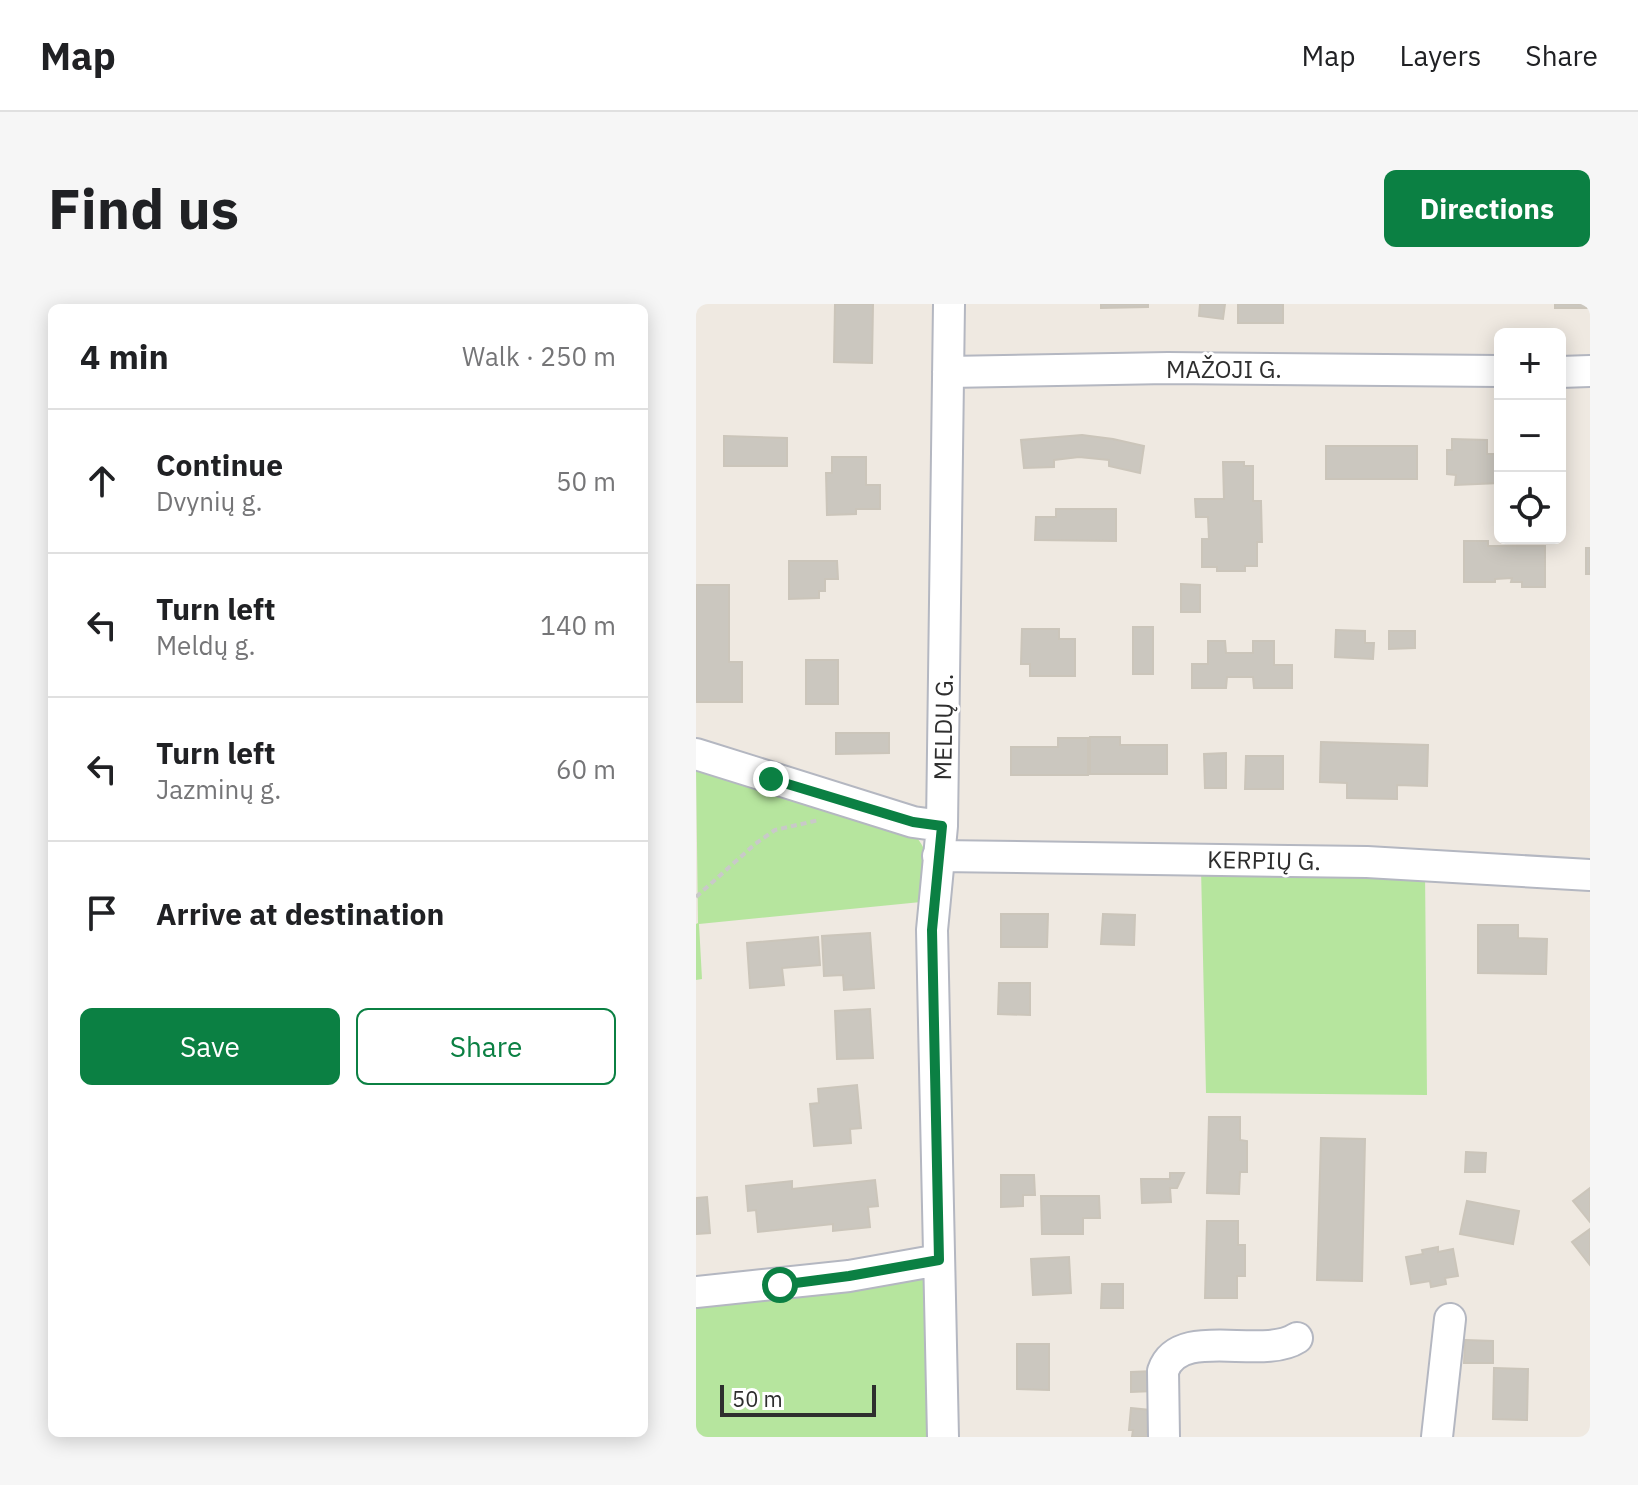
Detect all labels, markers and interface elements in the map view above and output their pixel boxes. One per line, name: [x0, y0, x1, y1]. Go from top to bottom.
text: Map: [40, 31, 116, 80]
text: Map: [1301, 37, 1355, 74]
text: Layers: [1399, 37, 1481, 74]
text: Share: [1525, 37, 1598, 74]
button: Directions: [1384, 170, 1590, 247]
text: Find us: [48, 172, 239, 244]
map controls: [1494, 328, 1566, 544]
button: +: [1494, 328, 1566, 400]
text: 4 min: [80, 334, 169, 378]
text: Walk · 250 m: [462, 339, 616, 373]
street label: MAŽOJI G.: [1166, 353, 1282, 385]
button: −: [1494, 400, 1566, 472]
text: Continue: [156, 445, 283, 484]
icon: ahead: [80, 459, 124, 503]
text: 50 m: [556, 464, 616, 498]
button: locate: [1494, 472, 1566, 544]
text: Dvynių g.: [156, 484, 263, 518]
text: Turn left: [156, 589, 275, 628]
icon: left: [80, 603, 124, 647]
text: 140 m: [540, 608, 616, 642]
text: Meldų g.: [156, 628, 256, 662]
street label: MELDŲ G.: [926, 673, 960, 781]
text: Turn left: [156, 733, 275, 772]
icon: left: [80, 747, 124, 791]
text: 60 m: [556, 752, 616, 786]
route end: [753, 761, 789, 797]
text: Jazminų g.: [156, 772, 281, 806]
street label: KERPIŲ G.: [1207, 843, 1321, 877]
icon: arrive: [80, 891, 124, 935]
text: Arrive at destination: [156, 894, 444, 933]
button: Save: [80, 1008, 340, 1085]
button: Share: [356, 1008, 616, 1085]
route start: [762, 1267, 798, 1303]
scale bar: [720, 1381, 876, 1417]
text: 50 m: [732, 1384, 783, 1413]

